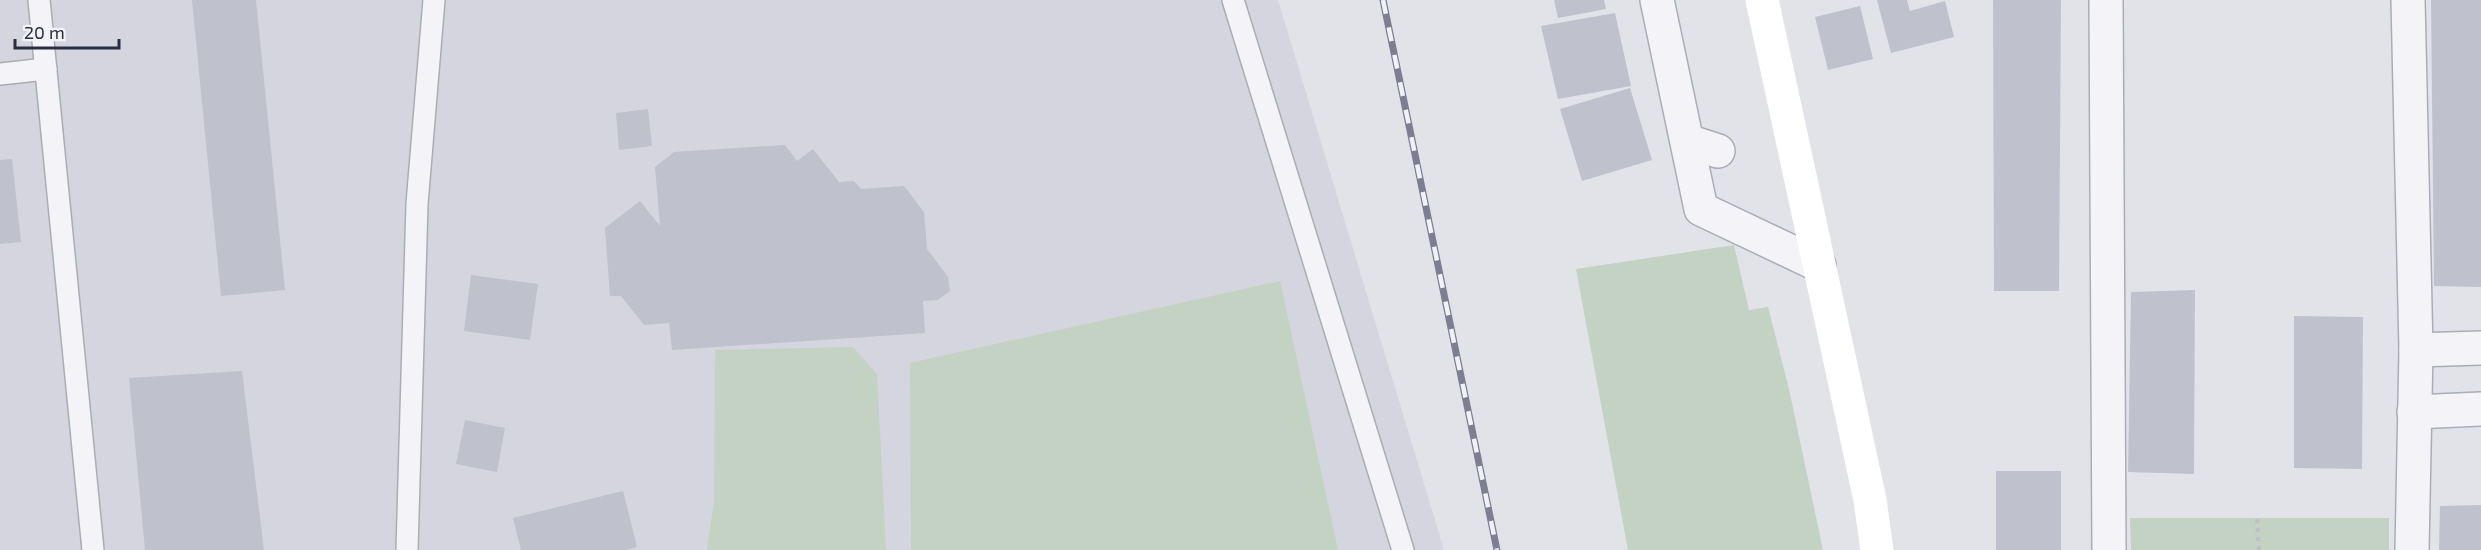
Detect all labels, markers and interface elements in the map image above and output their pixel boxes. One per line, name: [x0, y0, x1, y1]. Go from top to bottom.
scale bar: [15, 12, 118, 50]
text: 20 m: [24, 21, 65, 43]

